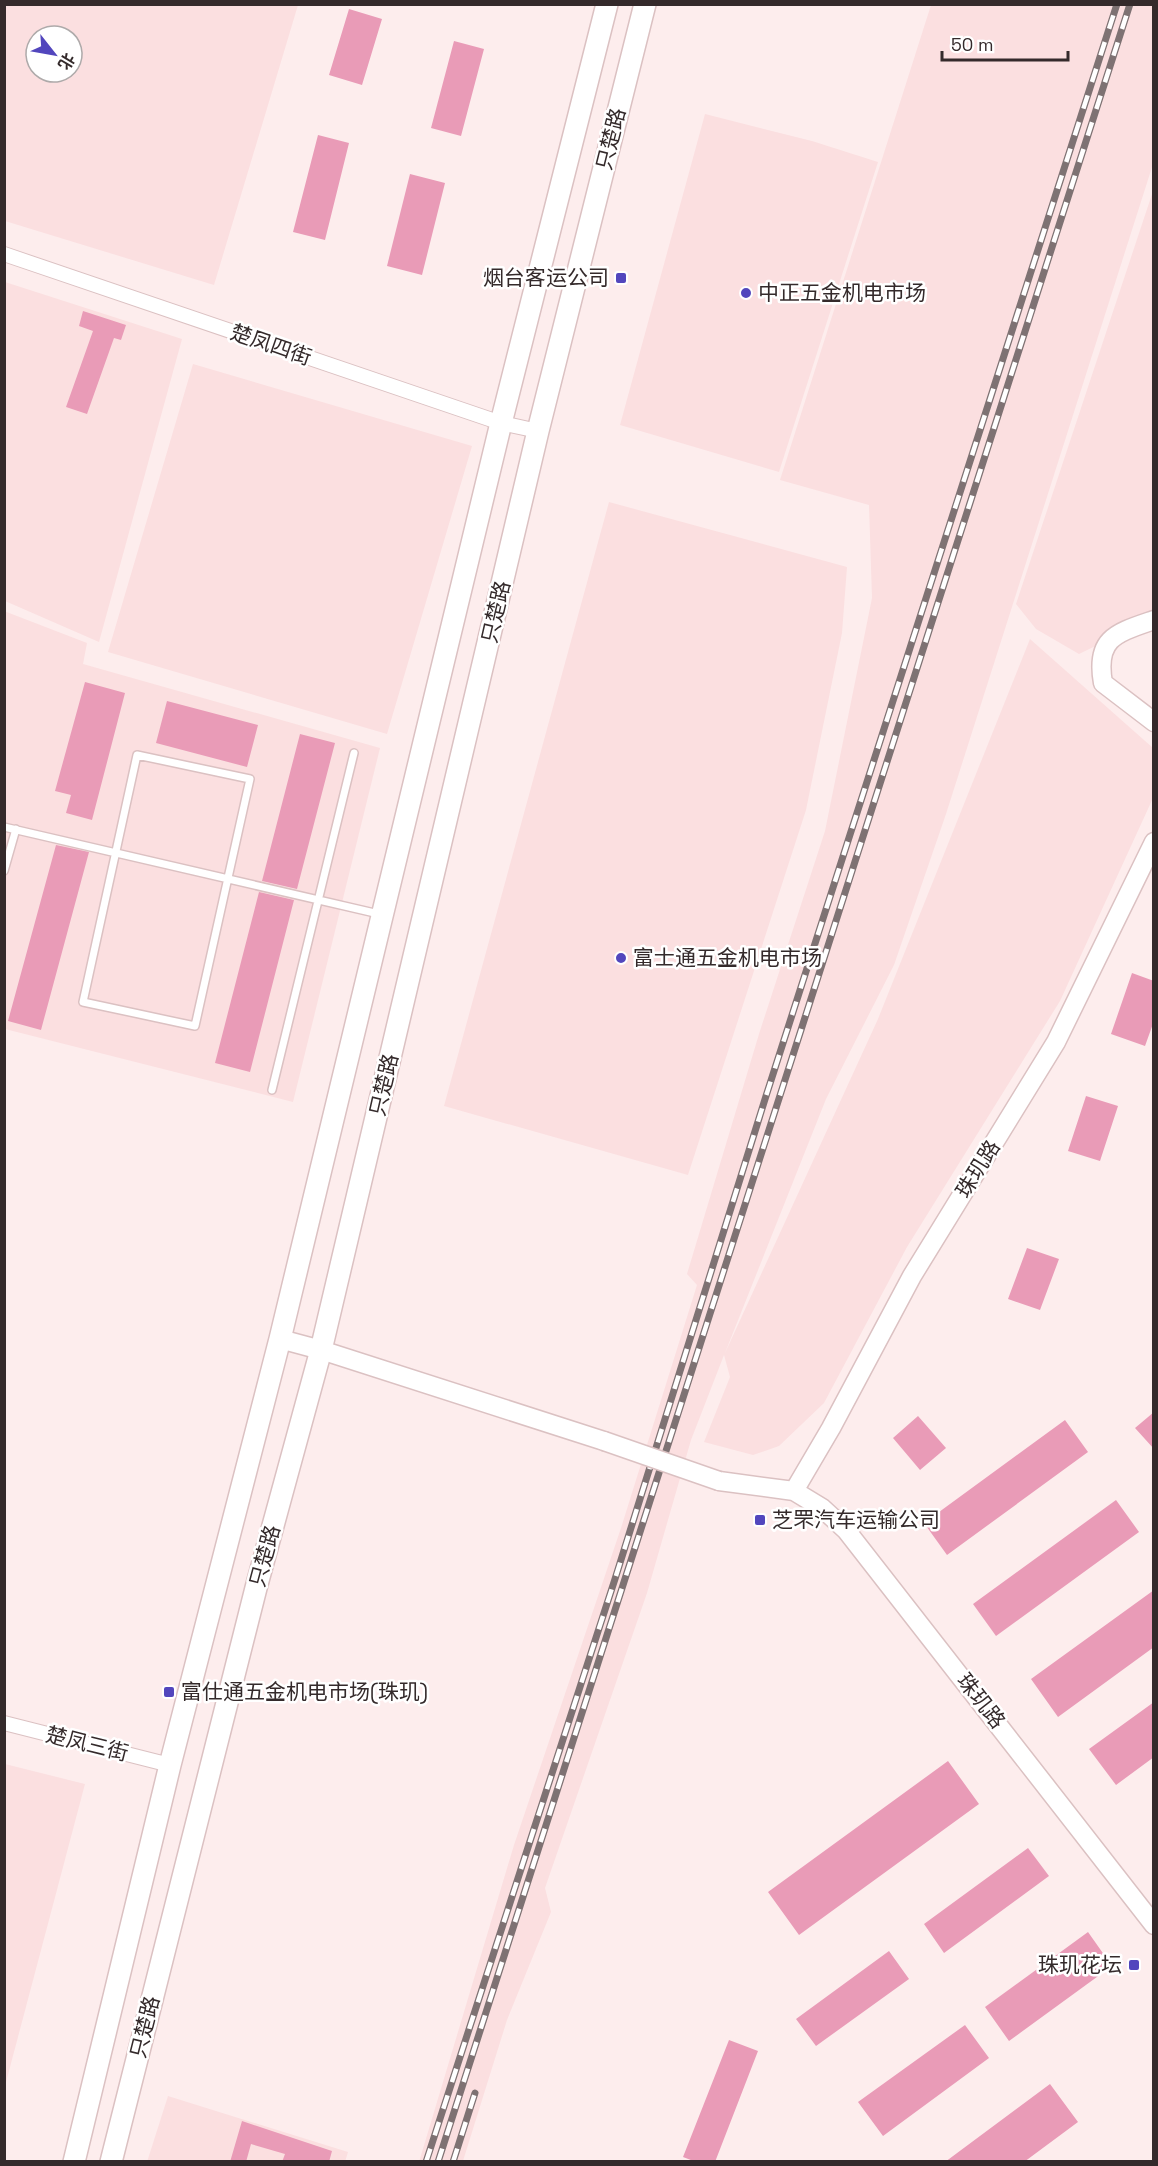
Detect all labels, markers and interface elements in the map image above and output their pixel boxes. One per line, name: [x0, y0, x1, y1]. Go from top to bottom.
north arrow: [24, 24, 84, 84]
scale bar: [942, 24, 1068, 62]
text: 50 m: [951, 33, 993, 56]
text: 北: [53, 49, 80, 74]
street label: 只楚路: [590, 105, 631, 173]
place label: 烟台客运公司: [483, 264, 609, 291]
marker: 烟台客运公司: [614, 271, 628, 285]
place label: 中正五金机电市场: [758, 279, 926, 306]
marker: 中正五金机电市场: [739, 286, 753, 300]
street label: 楚凤四街: [227, 318, 315, 371]
street label: 只楚路: [475, 578, 516, 646]
place label: 富士通五金机电市场: [633, 944, 822, 971]
marker: 富士通五金机电市场: [614, 951, 628, 965]
street label: 只楚路: [363, 1051, 404, 1119]
street label: 珠玑路: [949, 1135, 1006, 1203]
place label: 芝罘汽车运输公司: [772, 1506, 940, 1533]
marker: 芝罘汽车运输公司: [753, 1513, 767, 1527]
street label: 只楚路: [243, 1522, 286, 1590]
street label: 珠玑路: [951, 1668, 1011, 1734]
place label: 富仕通五金机电市场(珠玑): [181, 1678, 428, 1705]
marker: 富仕通五金机电市场(珠玑): [162, 1685, 176, 1699]
street label: 楚凤三街: [43, 1720, 131, 1767]
place label: 珠玑花坛: [1038, 1951, 1122, 1978]
marker: 珠玑花坛: [1127, 1958, 1141, 1972]
street label: 只楚路: [124, 1993, 165, 2061]

